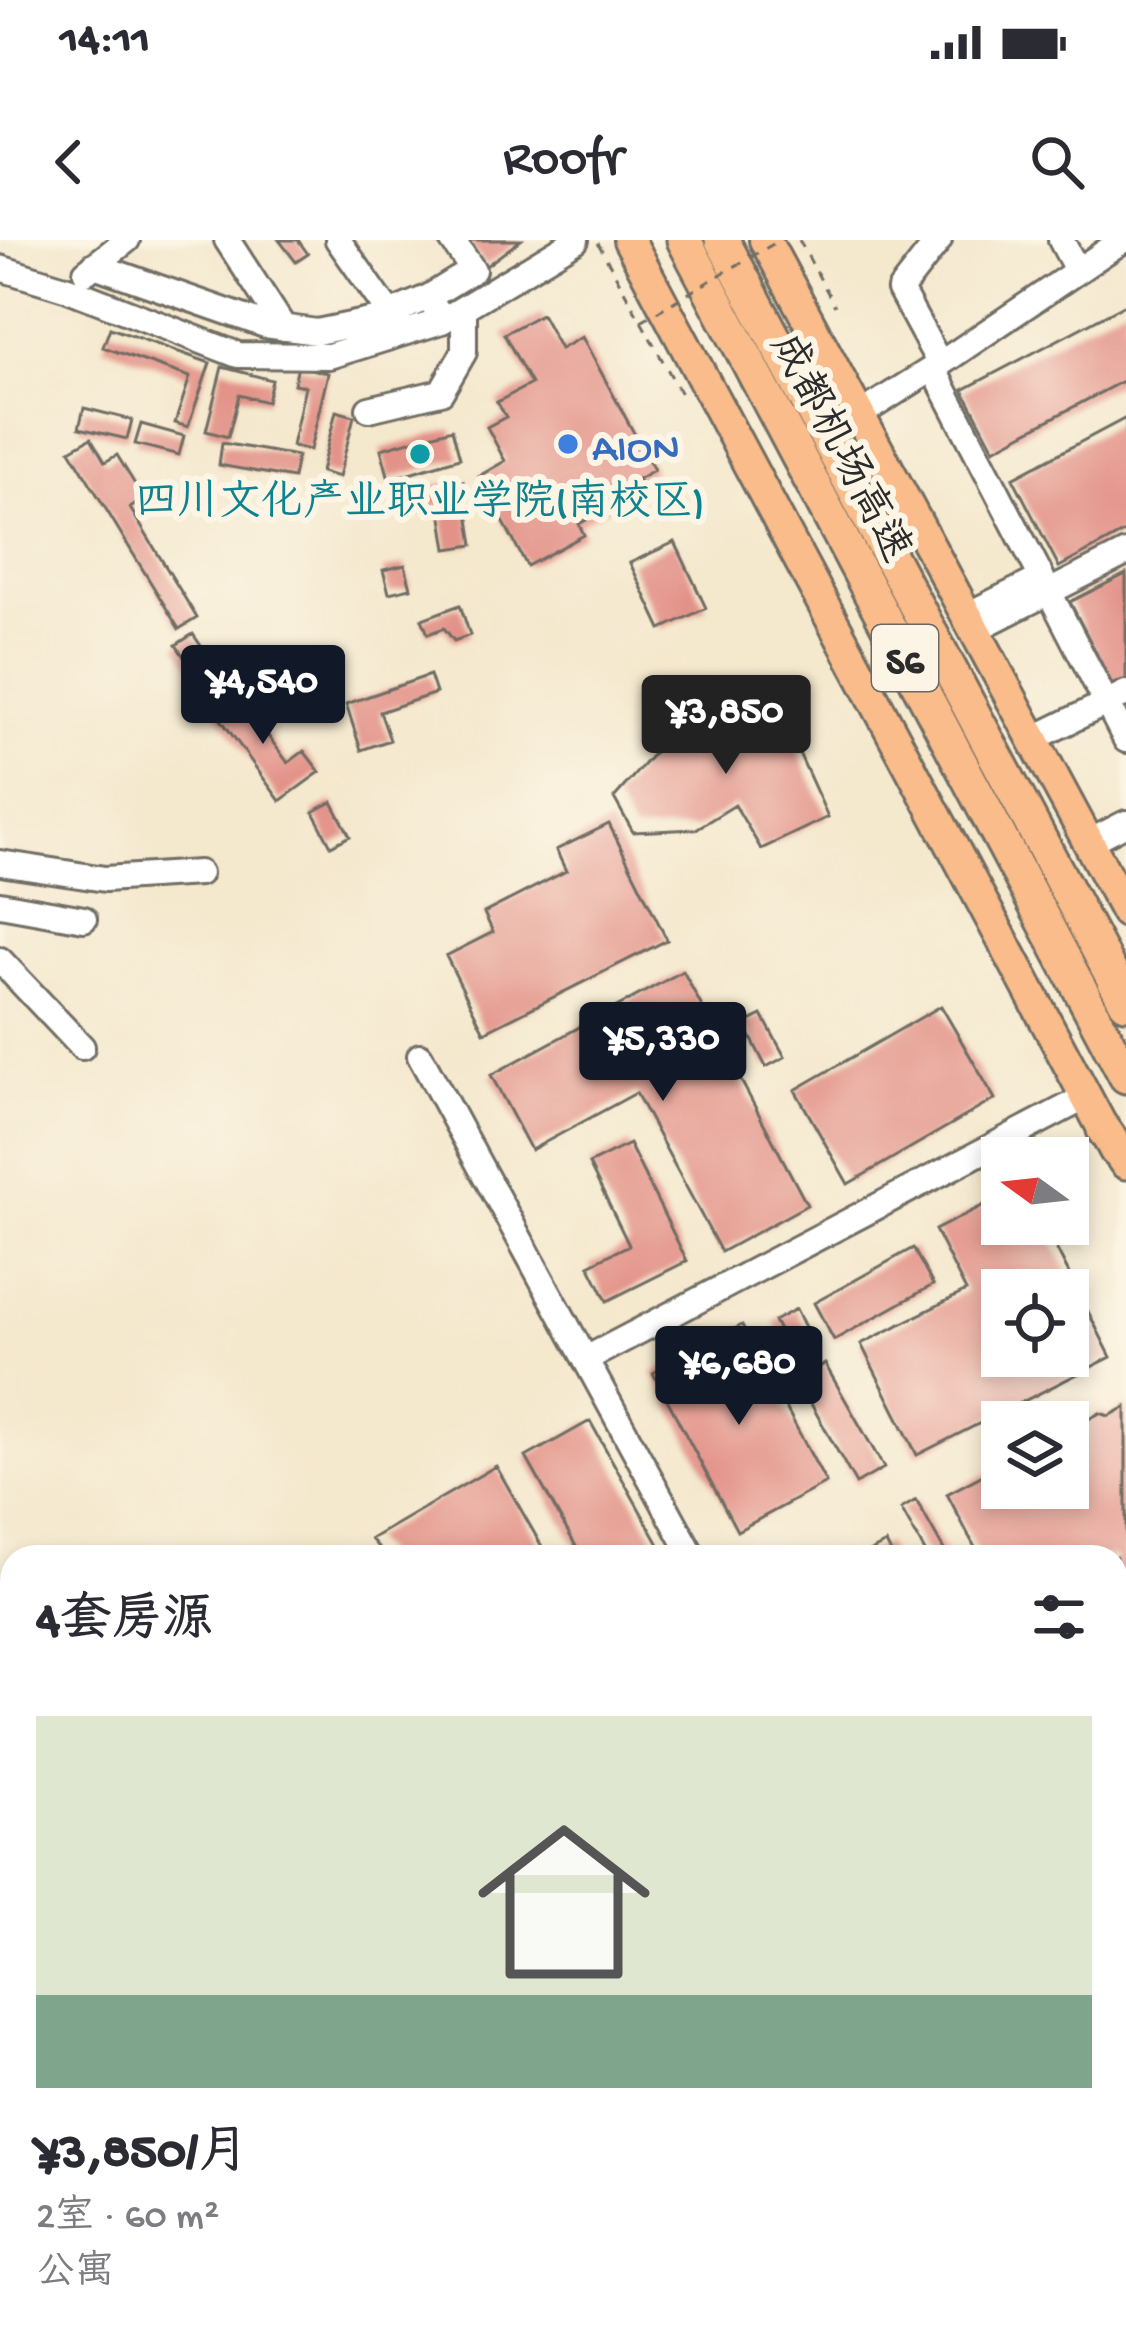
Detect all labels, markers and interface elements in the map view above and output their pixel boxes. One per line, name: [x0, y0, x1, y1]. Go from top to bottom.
text: 14:11: [60, 16, 150, 69]
icon: back: [36, 129, 102, 195]
icon: search: [1024, 129, 1090, 195]
text: Roofr: [503, 130, 623, 194]
street label: 成都机场高速: [757, 325, 921, 572]
place label: AION: [592, 427, 680, 476]
marker: AION: [555, 431, 581, 457]
marker: 四川文化产业职业学院(南校区): [407, 441, 433, 467]
place label: 四川文化产业职业学院(南校区): [135, 478, 705, 530]
road number: S6: [872, 625, 938, 691]
pin: ¥4,540: [165, 645, 361, 747]
text: ¥4,540: [208, 661, 318, 707]
pin: ¥3,850: [628, 675, 824, 777]
text: ¥3,850: [669, 691, 783, 737]
pin: ¥5,330: [565, 1002, 761, 1104]
text: ¥5,330: [606, 1018, 720, 1064]
north arrow: [981, 1137, 1089, 1245]
map controls: [981, 1137, 1089, 1509]
button: locate: [981, 1269, 1089, 1377]
pin: ¥6,680: [641, 1326, 837, 1428]
text: ¥6,680: [682, 1342, 796, 1388]
button: layers: [981, 1401, 1089, 1509]
icon: filters: [1026, 1584, 1092, 1650]
text: 4套房源: [36, 1594, 213, 1654]
icon: home: [456, 1794, 672, 2010]
text: ¥3,850/月: [36, 2126, 249, 2186]
text: 2室 · 60 m²: [36, 2196, 219, 2242]
text: 公寓: [36, 2252, 114, 2298]

